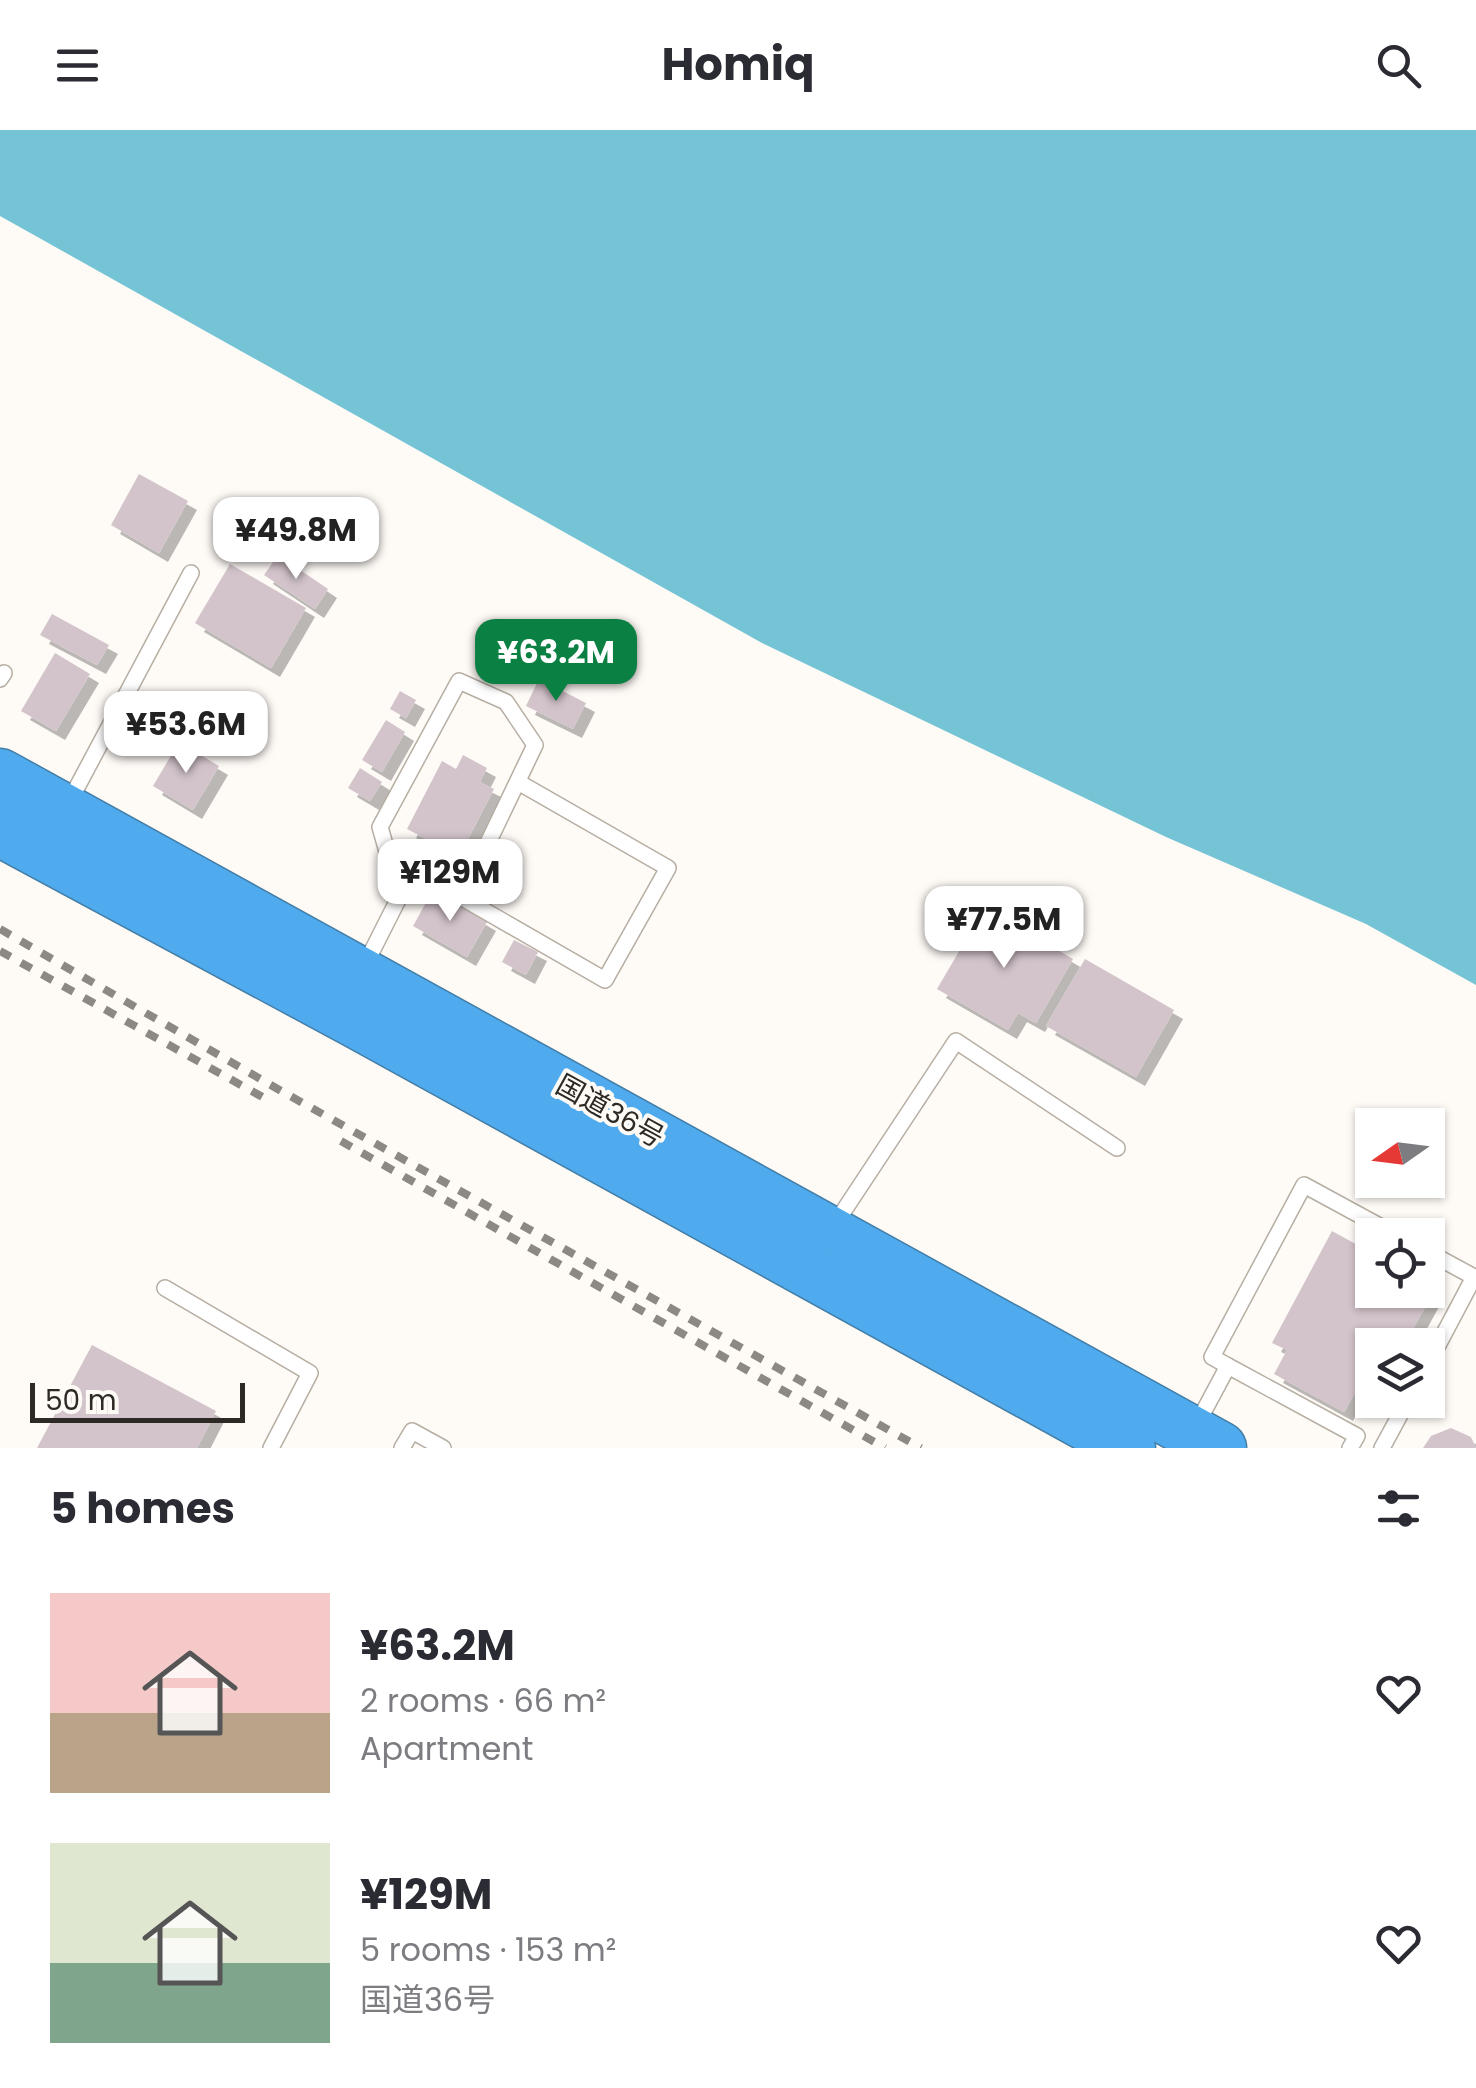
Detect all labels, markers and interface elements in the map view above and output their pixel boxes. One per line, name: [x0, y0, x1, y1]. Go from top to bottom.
text: Homiq: [661, 33, 815, 96]
icon: menu: [50, 38, 105, 93]
icon: search: [1371, 38, 1426, 93]
pin: ¥49.8M: [215, 497, 377, 582]
text: ¥49.8M: [235, 507, 357, 552]
pin: ¥63.2M: [475, 619, 637, 704]
text: ¥63.2M: [497, 629, 615, 674]
pin: ¥53.6M: [105, 691, 267, 776]
text: ¥53.6M: [126, 701, 246, 746]
pin: ¥129M: [380, 839, 520, 924]
text: ¥129M: [400, 849, 500, 894]
pin: ¥77.5M: [923, 886, 1085, 971]
text: ¥77.5M: [947, 896, 1061, 941]
street label: 国道36号: [549, 1065, 671, 1157]
north arrow: [1355, 1108, 1445, 1198]
map controls: [1355, 1108, 1445, 1418]
button: locate: [1355, 1218, 1445, 1308]
button: layers: [1355, 1328, 1445, 1418]
scale bar: [30, 1378, 245, 1422]
text: 50 m: [45, 1381, 116, 1420]
text: 5 homes: [50, 1479, 235, 1538]
icon: filters: [1371, 1481, 1426, 1536]
text: ¥63.2M: [360, 1616, 515, 1675]
icon: home: [130, 1633, 250, 1753]
icon: heart: [1371, 1666, 1426, 1721]
text: 2 rooms · 66 m²: [360, 1678, 606, 1723]
text: Apartment: [360, 1726, 533, 1771]
text: ¥129M: [360, 1865, 492, 1924]
icon: home: [130, 1883, 250, 2003]
icon: heart: [1371, 1916, 1426, 1971]
text: 5 rooms · 153 m²: [360, 1927, 616, 1972]
text: 国道36号: [360, 1977, 495, 2022]

